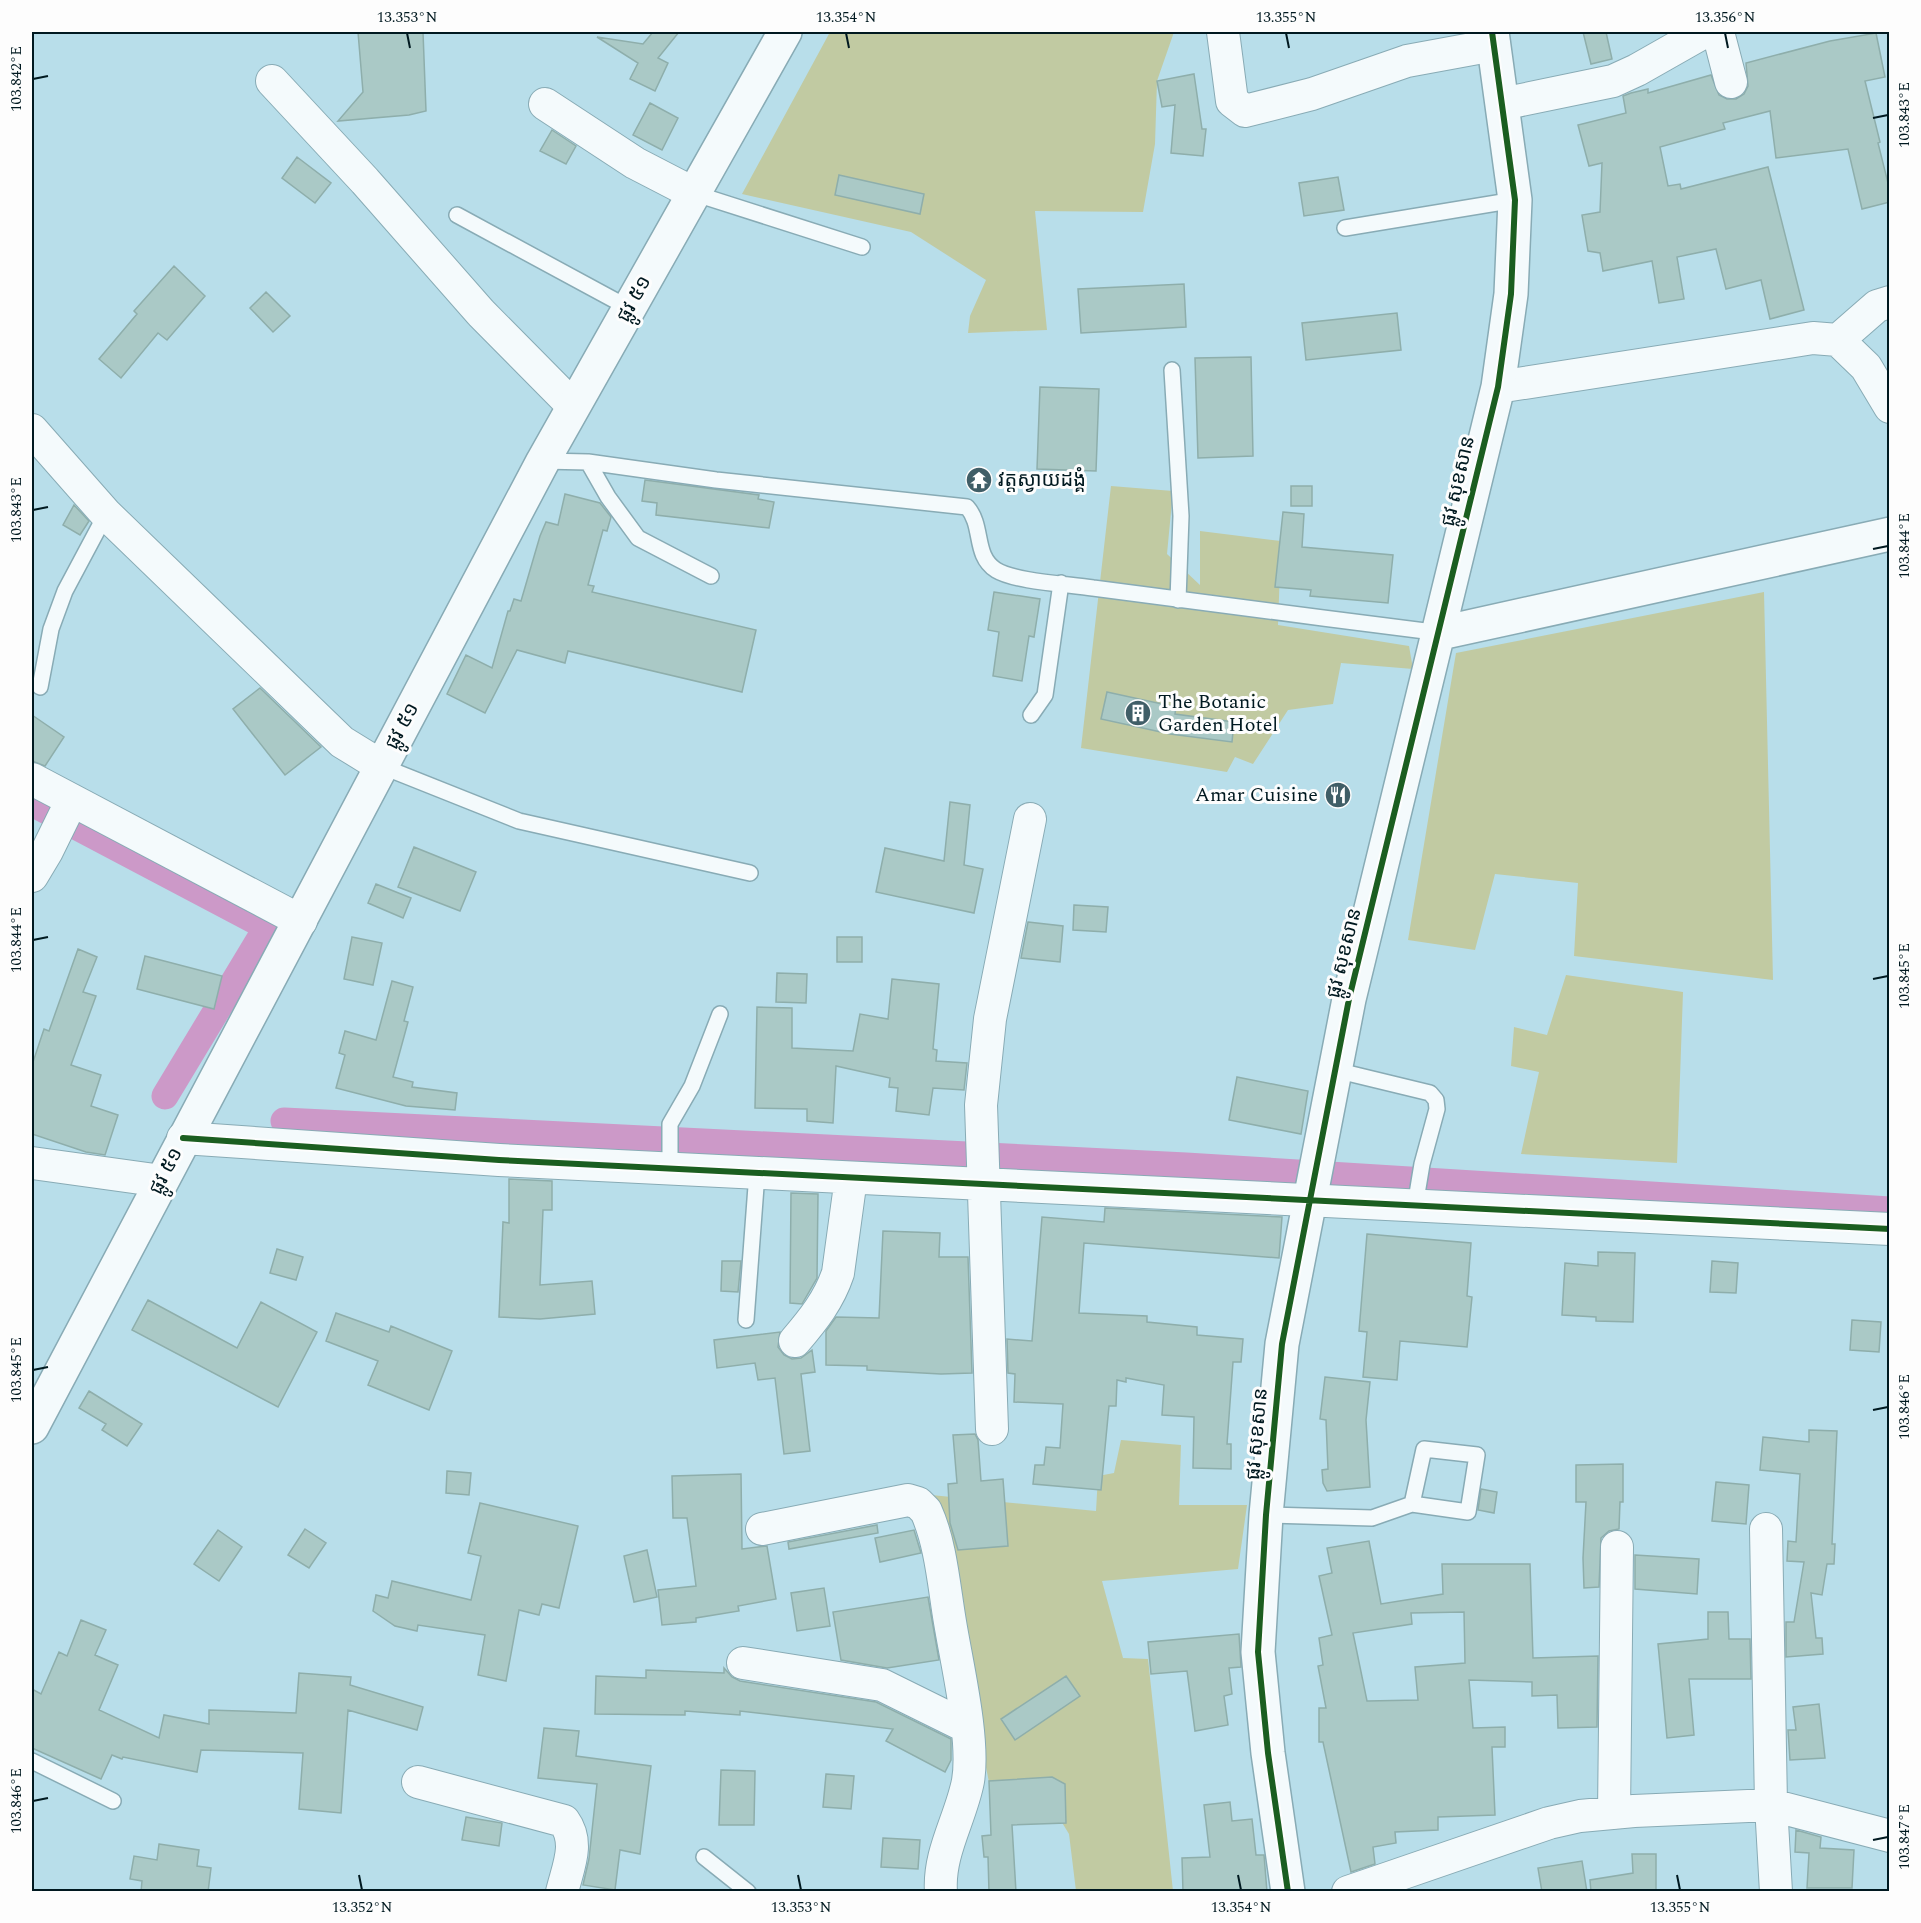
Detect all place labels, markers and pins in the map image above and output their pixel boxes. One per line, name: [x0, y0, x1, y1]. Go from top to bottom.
temple icon: វត្តស្វាយដង្គំ: [964, 465, 994, 495]
place label: វត្តស្វាយដង្គំ: [998, 465, 1086, 495]
place label: The Botanic Garden Hotel: [1158, 687, 1278, 740]
building icon: The Botanic Garden Hotel: [1123, 698, 1153, 728]
place label: Amar Cuisine: [1195, 780, 1318, 810]
restaurant icon: Amar Cuisine: [1323, 780, 1353, 810]

